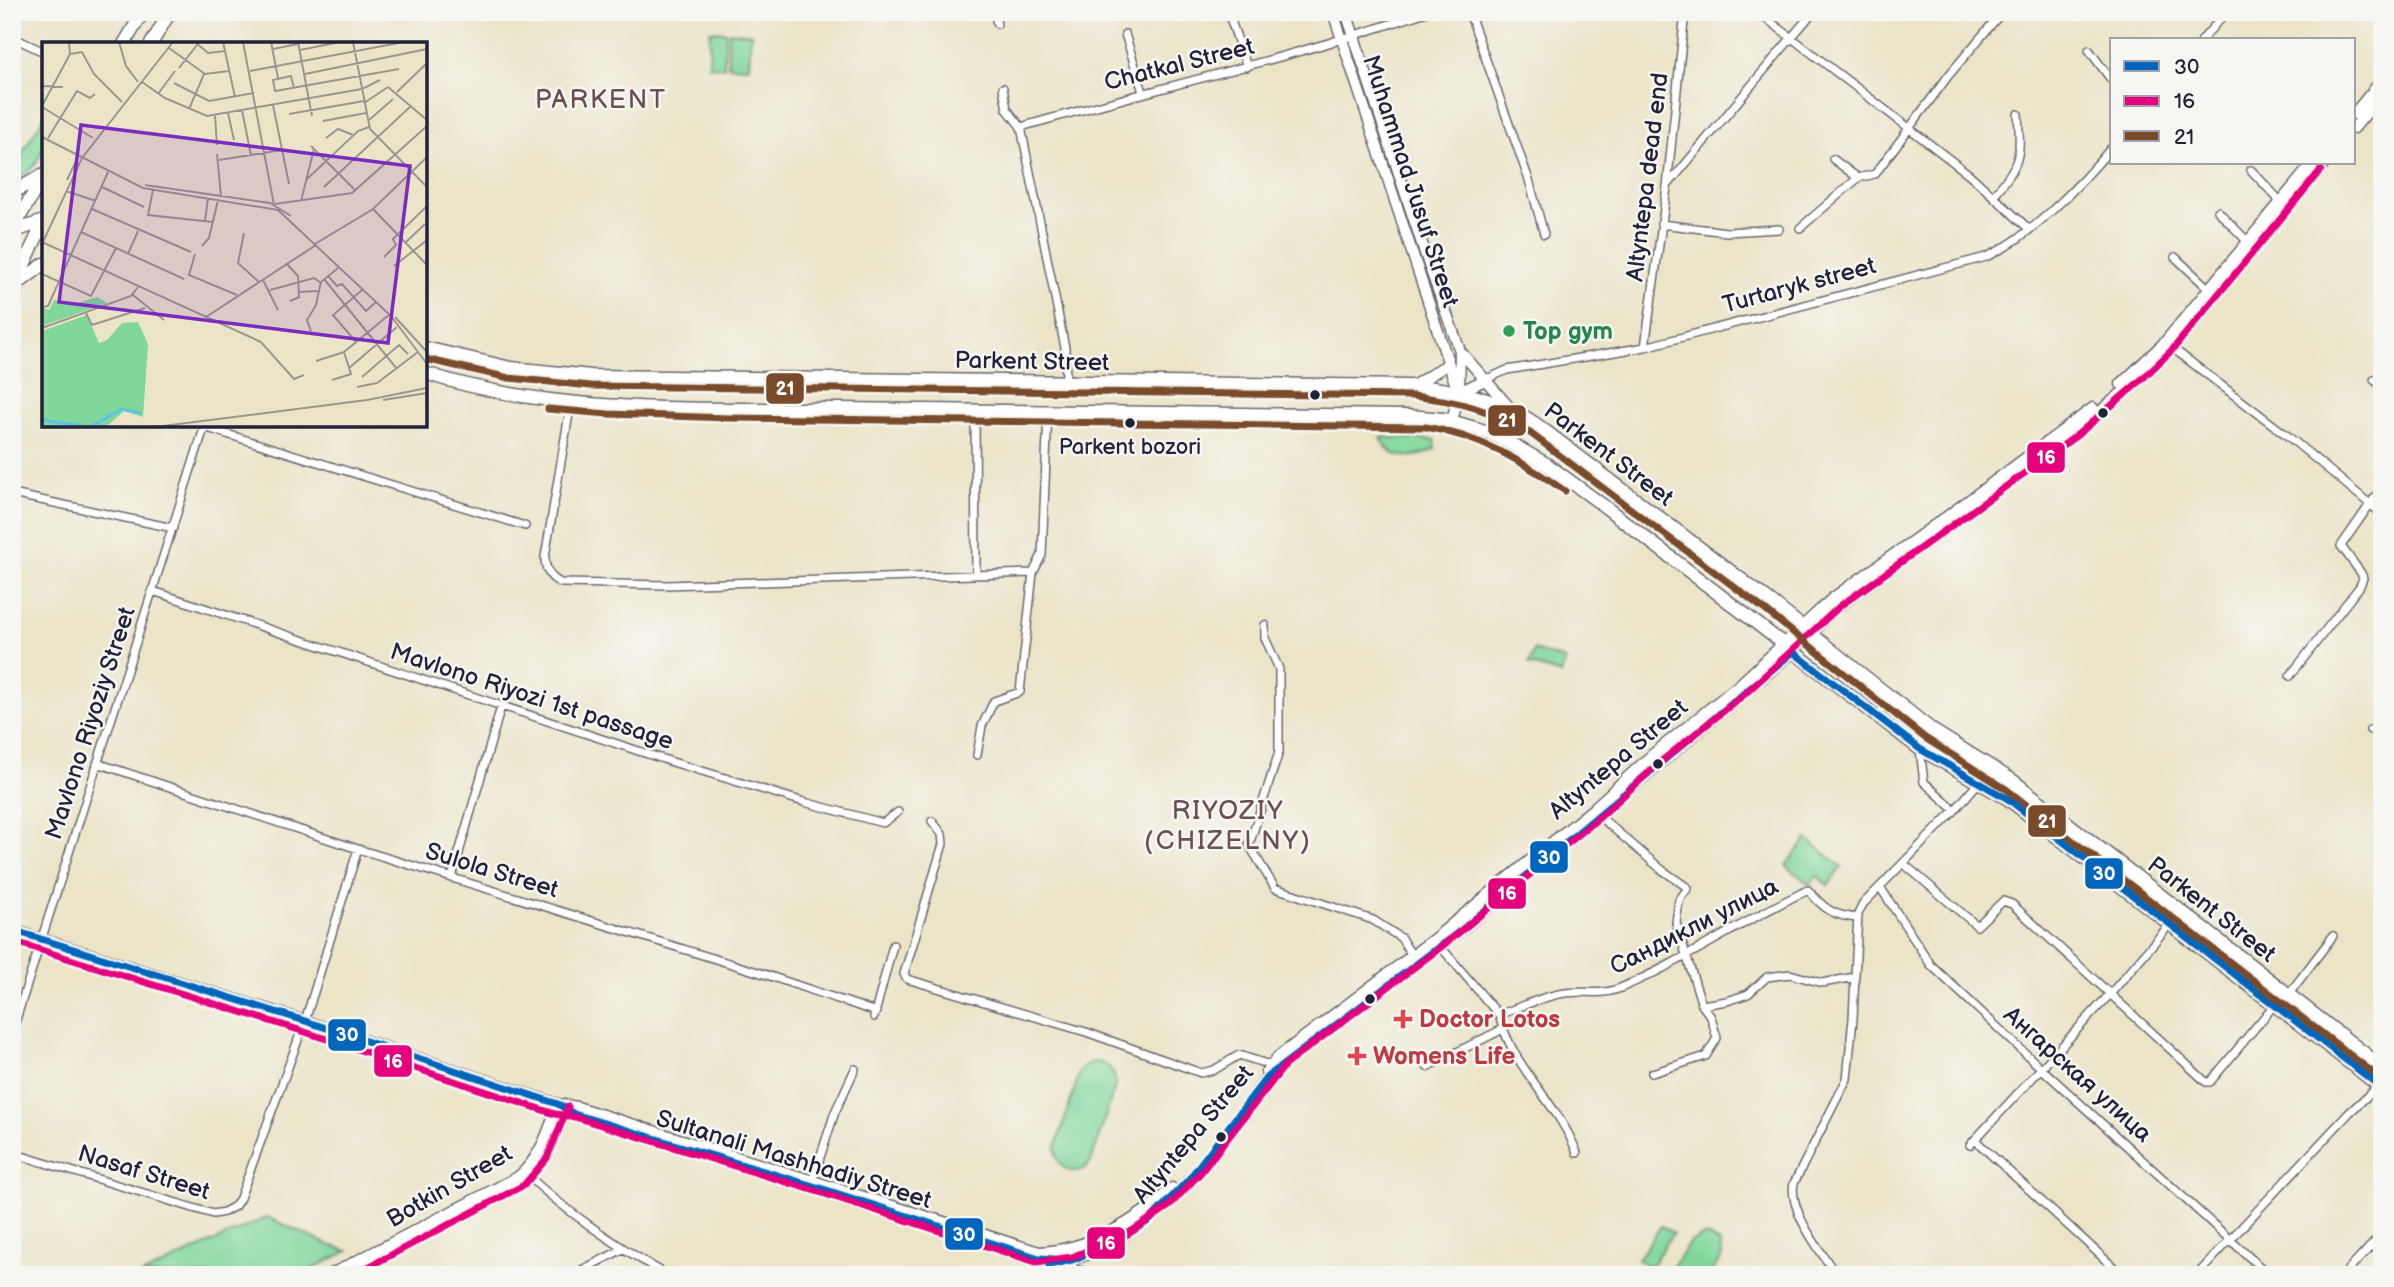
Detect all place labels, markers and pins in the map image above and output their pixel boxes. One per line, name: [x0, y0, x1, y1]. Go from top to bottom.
place label: Top gym: [1523, 317, 1613, 346]
marker: Top gym: [1501, 323, 1517, 339]
unlabelled marker: [1308, 388, 1322, 402]
unlabelled marker: [2096, 406, 2110, 420]
marker: Parkent bozori: [1123, 416, 1137, 430]
place label: Parkent bozori: [1059, 434, 1201, 461]
unlabelled marker: [1651, 757, 1665, 771]
unlabelled marker: [1363, 992, 1377, 1006]
place label: Doctor Lotos: [1419, 1005, 1560, 1034]
marker: Doctor Lotos: [1393, 1009, 1413, 1029]
place label: Womens Life: [1373, 1042, 1516, 1071]
marker: Womens Life: [1347, 1046, 1367, 1066]
unlabelled marker: [1214, 1130, 1228, 1144]

